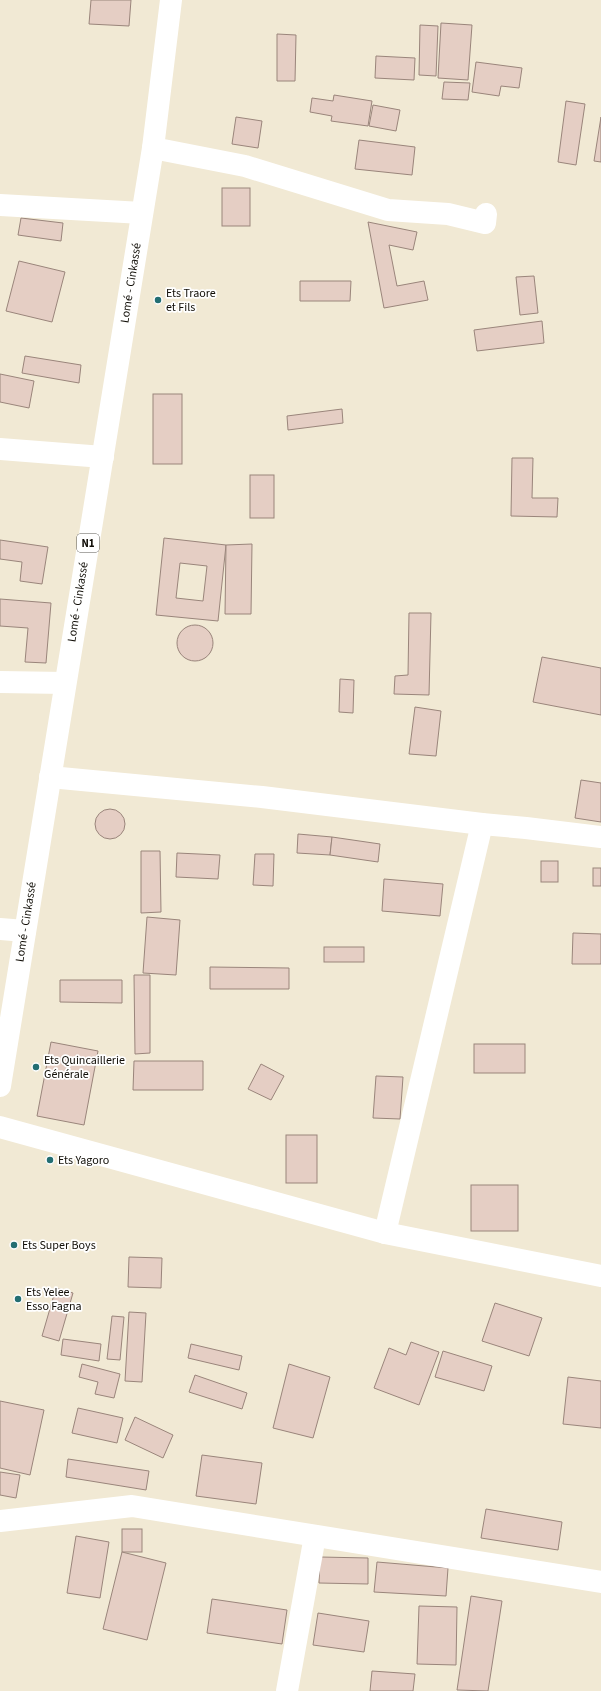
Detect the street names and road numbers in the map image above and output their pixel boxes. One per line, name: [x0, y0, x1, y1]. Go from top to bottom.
street label: Lomé - Cinkassé: [116, 242, 146, 324]
road number: N1: [77, 534, 99, 552]
street label: Lomé - Cinkassé: [63, 561, 93, 643]
street label: Lomé - Cinkassé: [11, 881, 41, 963]

